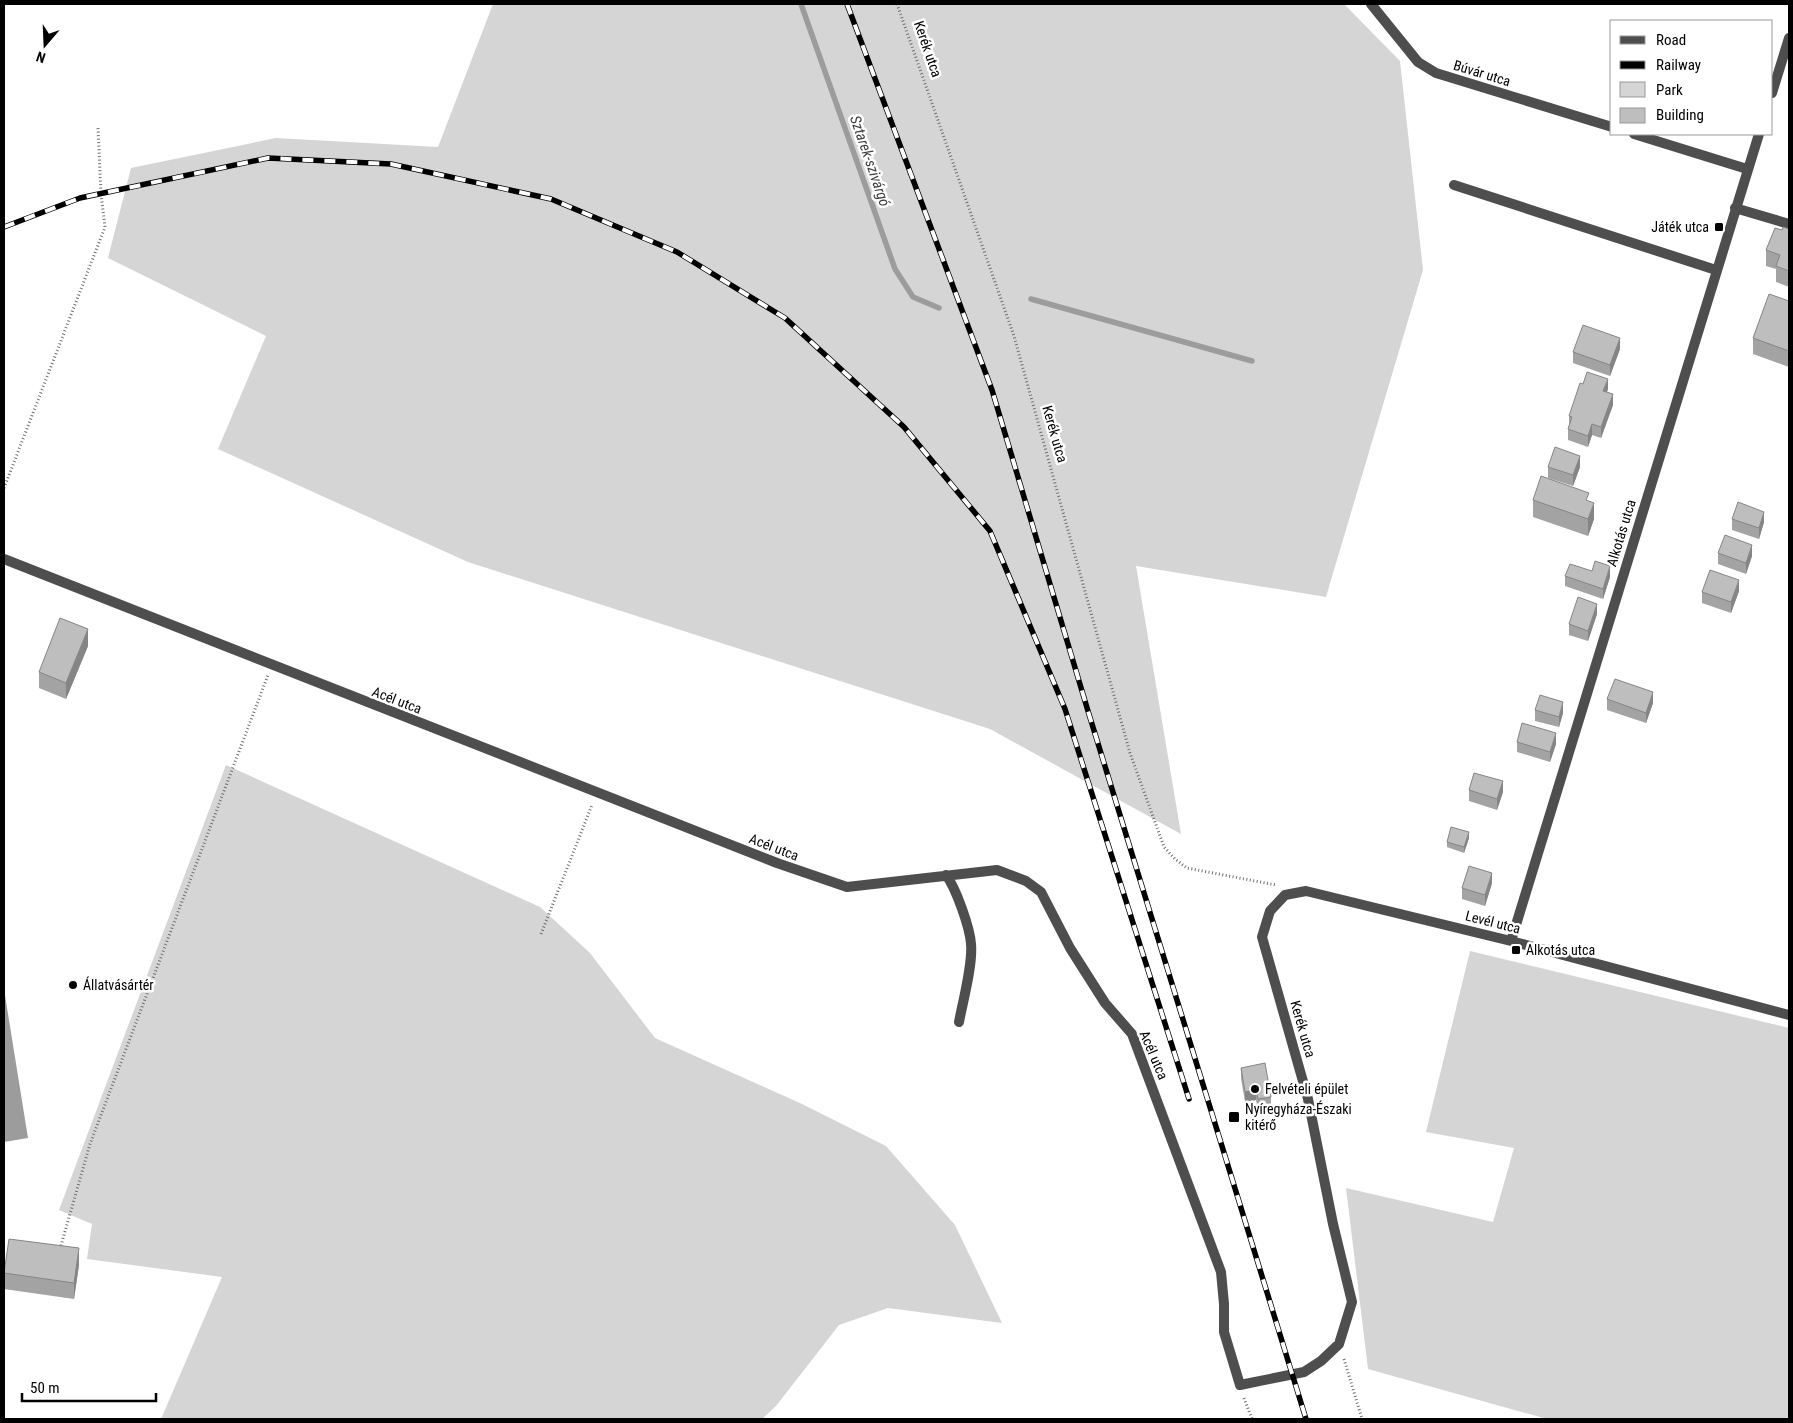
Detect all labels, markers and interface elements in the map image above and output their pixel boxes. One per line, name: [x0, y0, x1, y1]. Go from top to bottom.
street label: Kerék utca: [911, 19, 945, 79]
north arrow: [20, 20, 70, 70]
legend: [1610, 20, 1773, 135]
text: Road: [1656, 31, 1686, 49]
text: N: [34, 48, 47, 66]
text: Railway: [1656, 56, 1701, 74]
street label: Búvár utca: [1452, 57, 1512, 89]
text: Park: [1656, 81, 1683, 99]
text: Building: [1656, 106, 1704, 124]
water label: Sztarek-szivárgó: [846, 113, 894, 209]
place label: Játék utca: [1651, 219, 1709, 235]
marker: Játék utca: [1713, 221, 1725, 233]
street label: Kerék utca: [1039, 404, 1071, 464]
street label: Alkotás utca: [1603, 498, 1639, 568]
street label: Acél utca: [370, 683, 424, 717]
street label: Acél utca: [747, 830, 801, 864]
street label: Levél utca: [1464, 907, 1522, 937]
place label: Alkotás utca: [1526, 942, 1595, 958]
marker: Alkotás utca: [1510, 944, 1522, 956]
place label: Állatvásártér: [83, 976, 154, 993]
marker: Állatvásártér: [67, 979, 79, 991]
street label: Kerék utca: [1287, 999, 1319, 1059]
street label: Acél utca: [1137, 1028, 1171, 1082]
place label: Felvételi épület: [1265, 1081, 1348, 1097]
marker: Felvételi épület: [1249, 1083, 1261, 1095]
place label: Nyíregyháza-Északi kitérő: [1245, 1100, 1352, 1133]
marker: Nyíregyháza-Északi kitérő: [1227, 1110, 1241, 1124]
scale bar: [22, 1370, 156, 1402]
text: 50 m: [30, 1379, 60, 1397]

